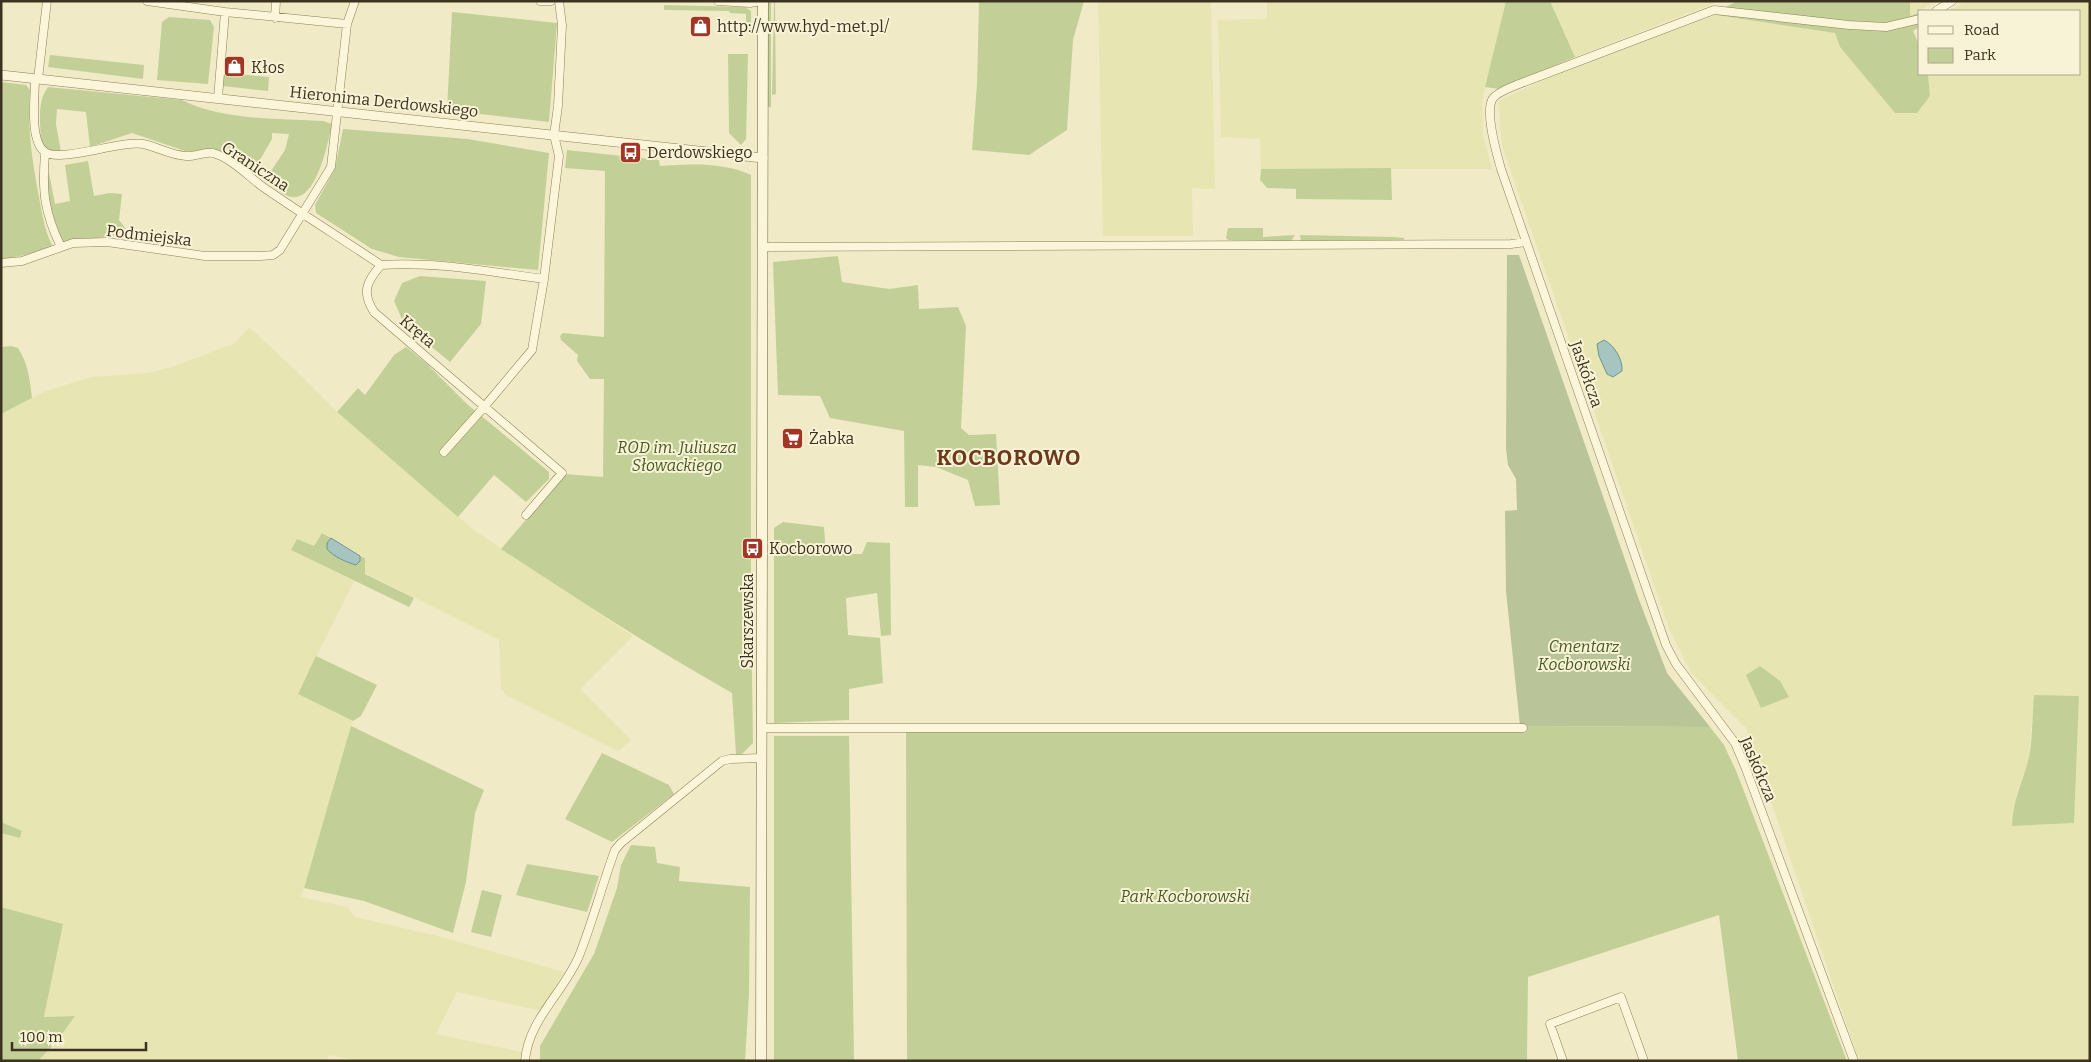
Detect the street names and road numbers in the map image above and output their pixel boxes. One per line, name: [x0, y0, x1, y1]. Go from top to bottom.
street label: Hieronima Derdowskiego: [289, 82, 479, 121]
street label: Graniczna: [218, 138, 293, 195]
street label: Podmiejska: [105, 221, 193, 250]
street label: Kręta: [396, 311, 440, 352]
street label: Jaskółcza: [1566, 337, 1607, 410]
street label: Skarszewska: [738, 573, 757, 669]
street label: Jaskółcza: [1736, 733, 1781, 805]

